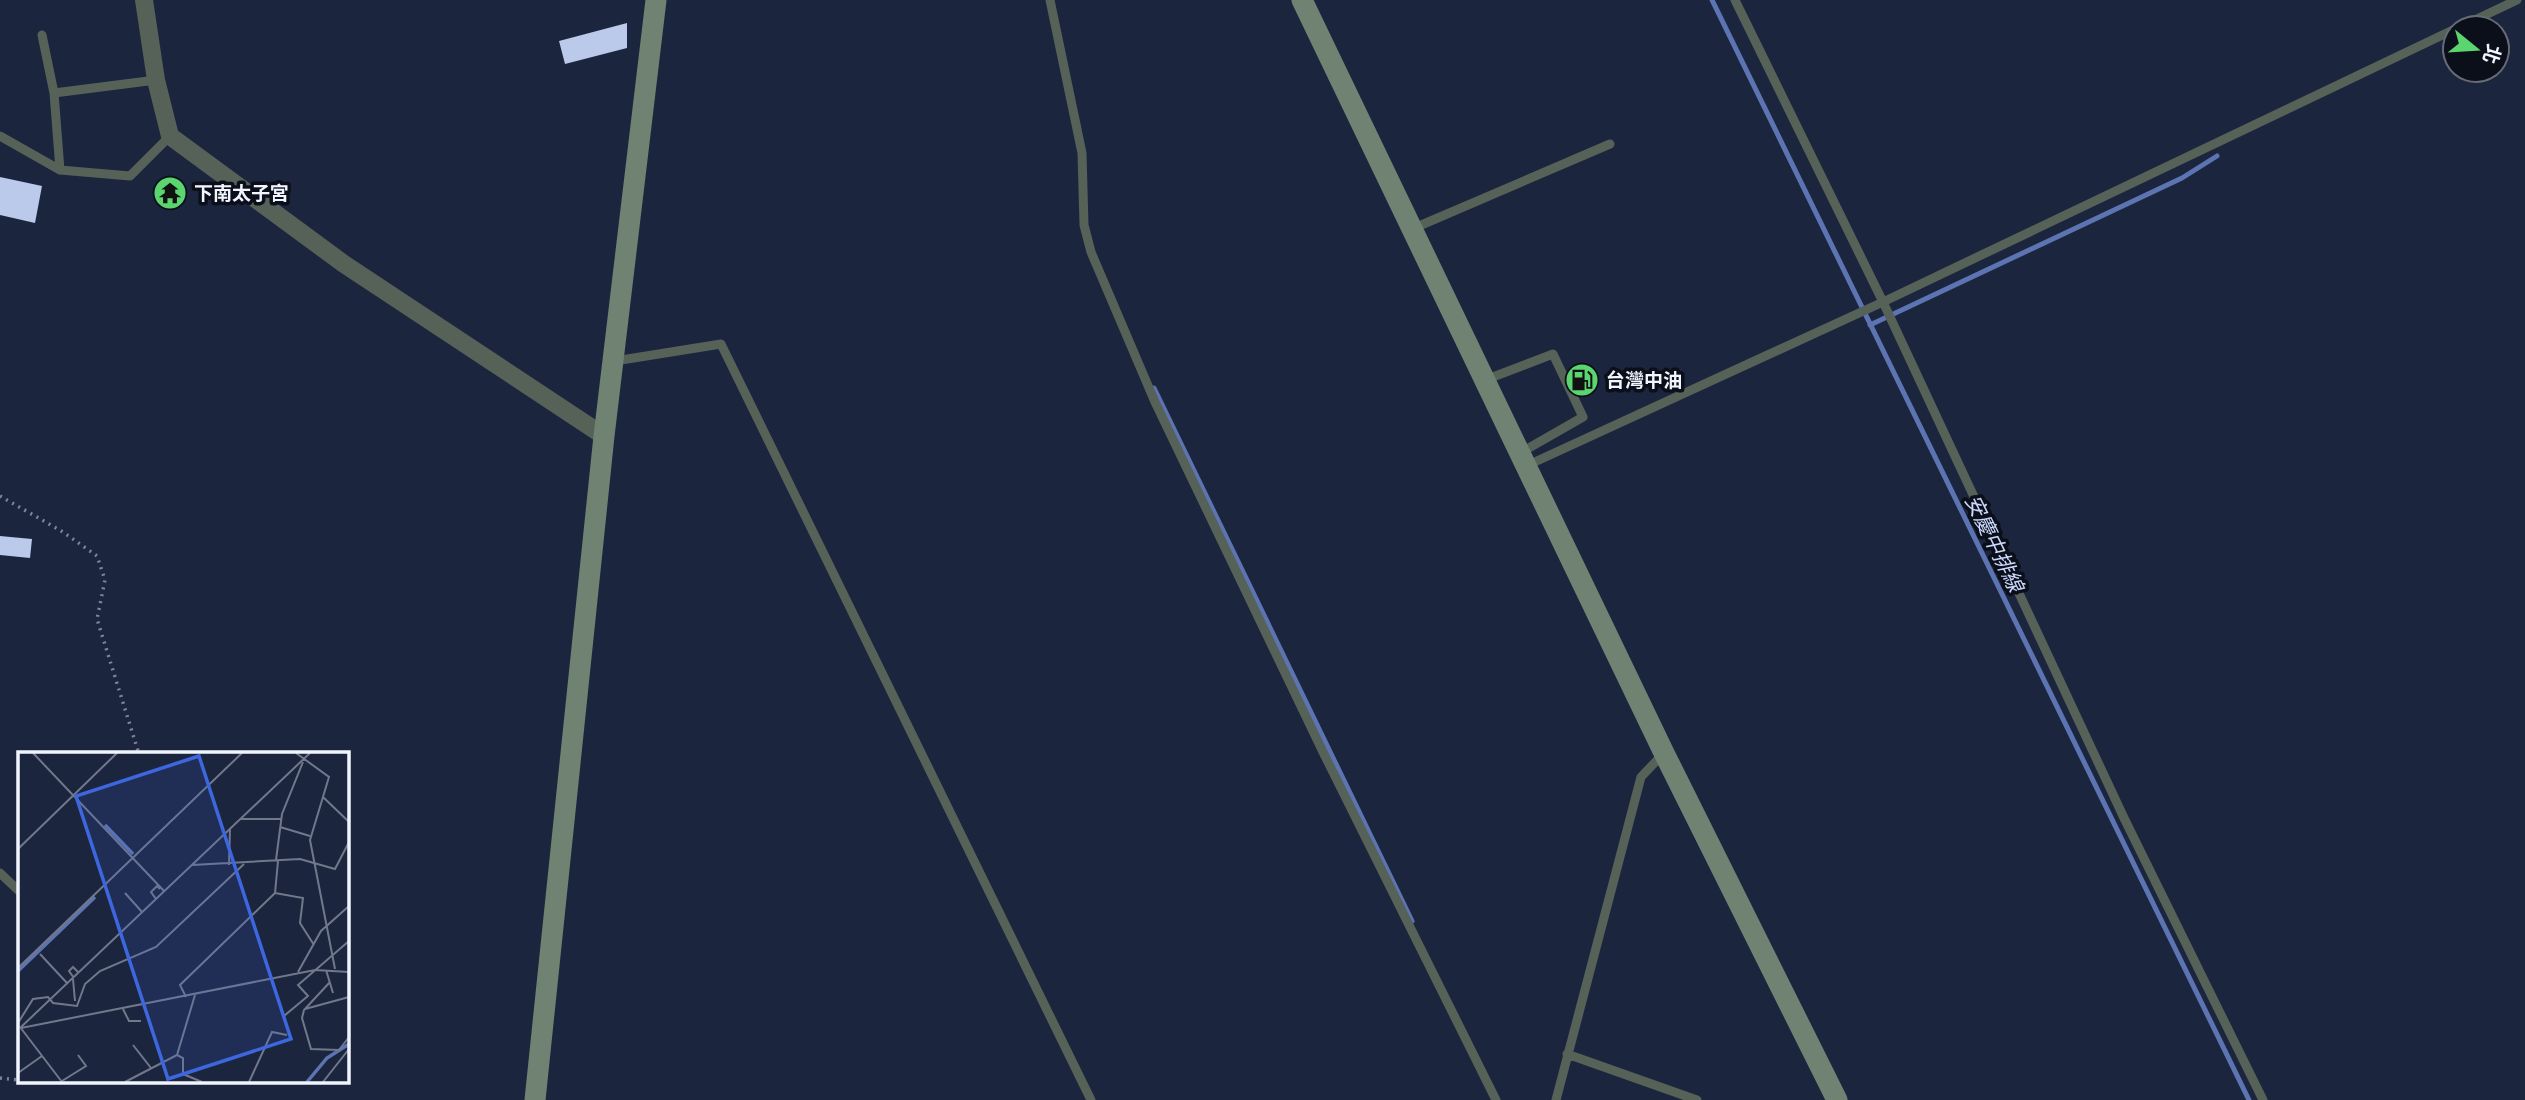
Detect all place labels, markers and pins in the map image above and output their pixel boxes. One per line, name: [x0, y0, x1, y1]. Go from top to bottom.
temple icon: 下南太子宮: [151, 174, 189, 212]
place label: 下南太子宮: [194, 180, 289, 206]
fuel station icon: 台灣中油: [1563, 361, 1601, 399]
place label: 台灣中油: [1606, 367, 1682, 393]

